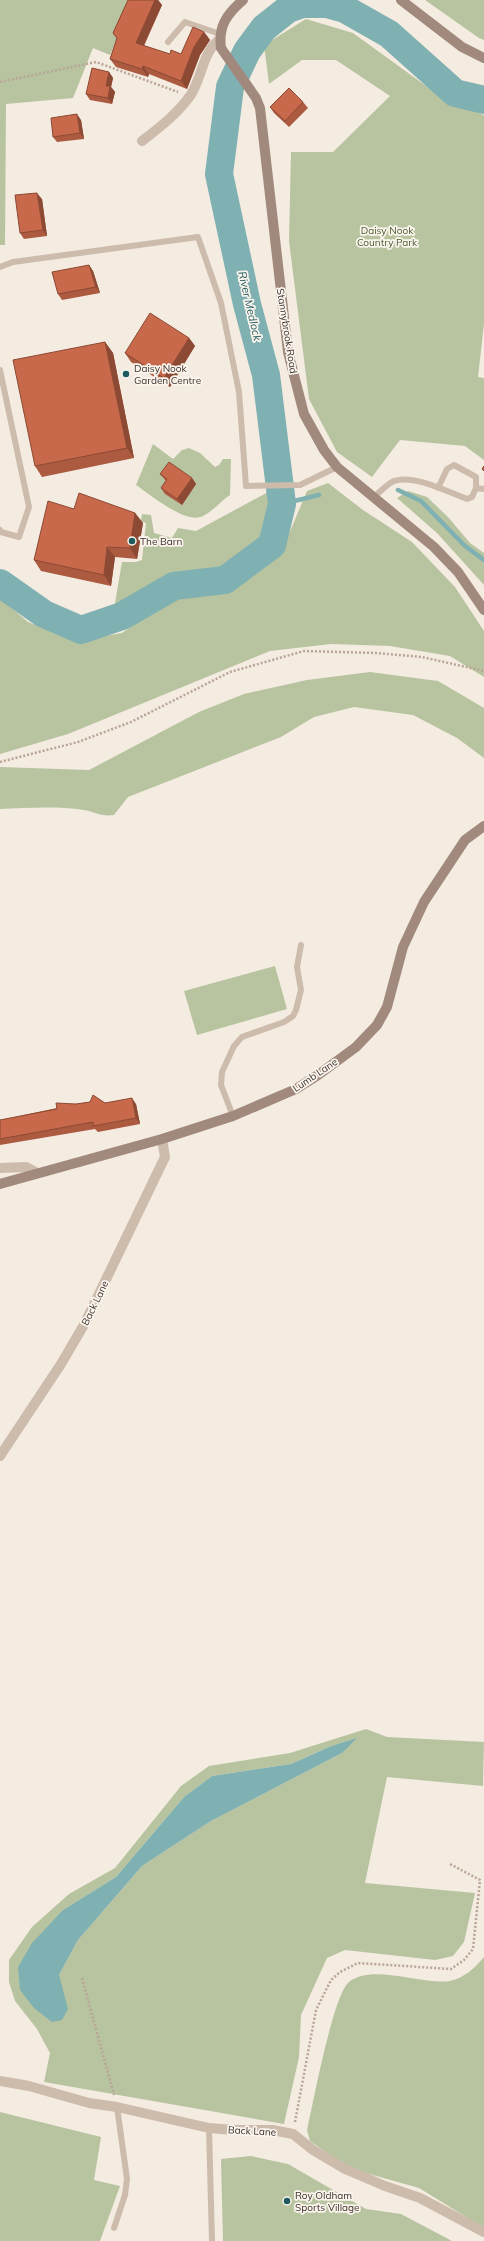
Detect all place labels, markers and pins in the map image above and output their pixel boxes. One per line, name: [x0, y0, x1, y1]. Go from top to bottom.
place label: Daisy Nook Garden Centre: [134, 362, 201, 387]
marker: Daisy Nook Garden Centre: [121, 369, 131, 379]
place label: The Barn: [140, 535, 182, 548]
marker: The Barn: [127, 536, 137, 546]
place label: Roy Oldham Sports Village: [295, 2189, 360, 2214]
marker: Roy Oldham Sports Village: [282, 2196, 292, 2206]

